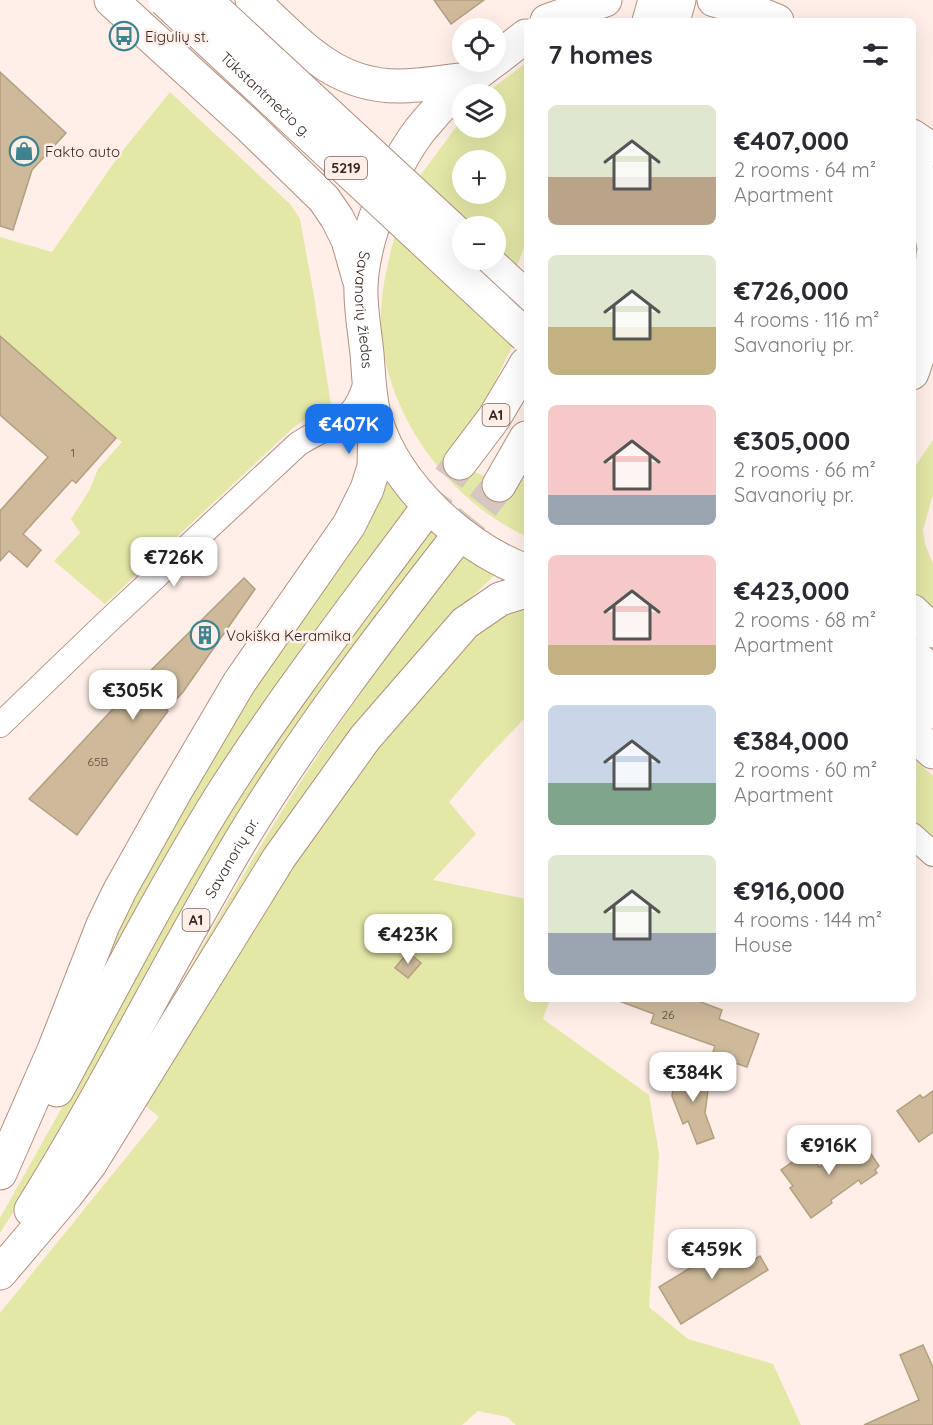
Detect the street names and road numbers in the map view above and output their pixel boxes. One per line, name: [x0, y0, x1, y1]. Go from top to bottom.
street label: Tūkstantmečio g.: [217, 47, 315, 141]
road number: 5219: [325, 157, 367, 179]
street label: Savanorių žiedas: [351, 250, 378, 369]
road number: A1: [482, 404, 510, 426]
street label: Savanorių pr.: [200, 814, 262, 901]
road number: A1: [182, 909, 210, 931]

